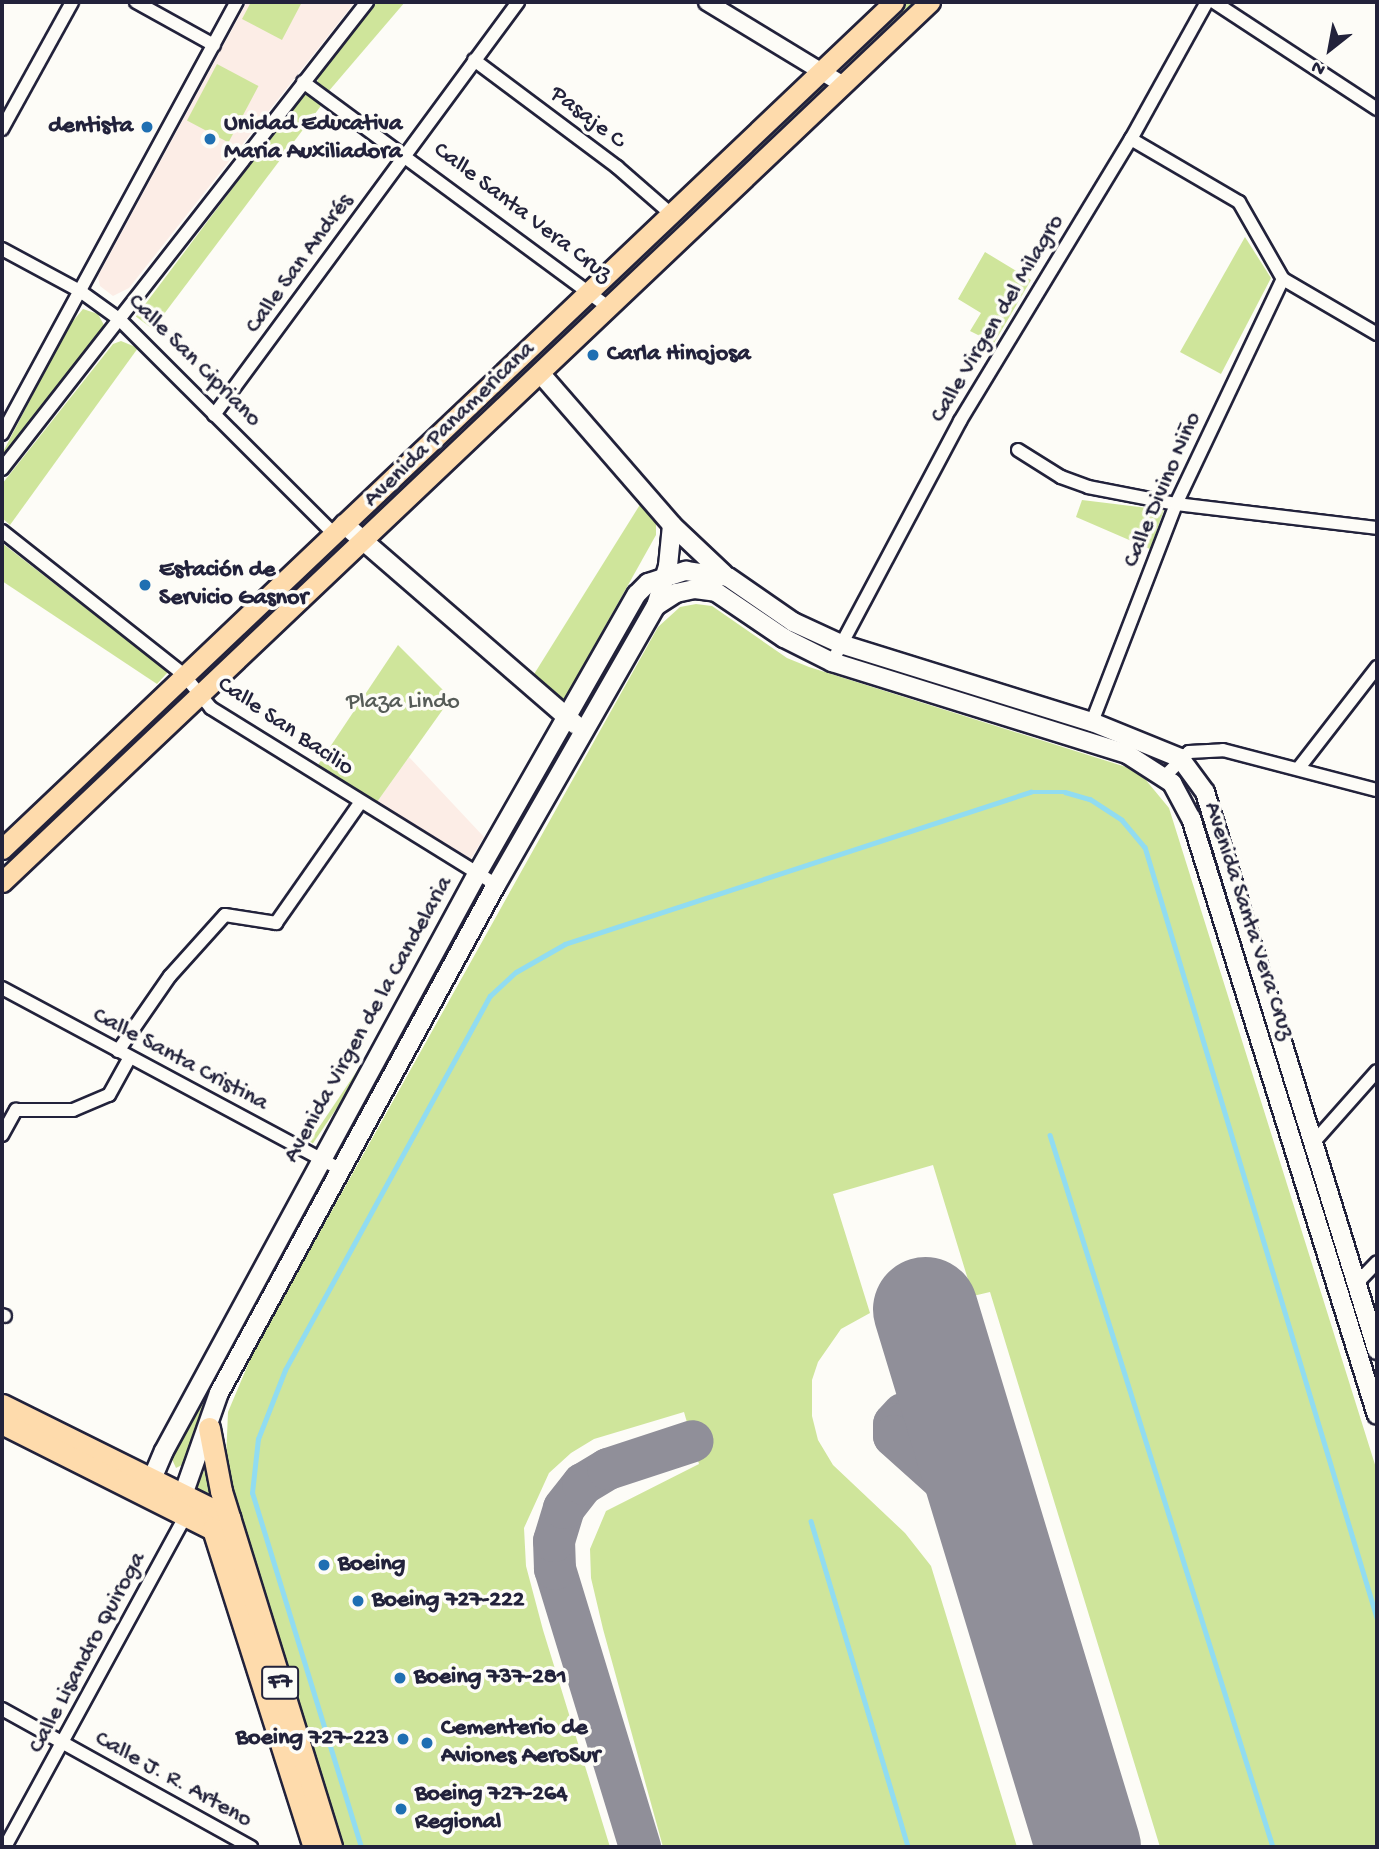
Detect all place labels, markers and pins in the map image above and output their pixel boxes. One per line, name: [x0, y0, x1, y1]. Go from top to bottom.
place label: Unidad Educativa Maria Auxiliadora: [224, 111, 402, 167]
place label: dentista: [48, 113, 133, 141]
marker: dentista: [139, 119, 155, 135]
marker: Unidad Educativa Maria Auxiliadora: [202, 131, 218, 147]
place label: Carla Hinojosa: [607, 341, 750, 369]
marker: Carla Hinojosa: [585, 347, 601, 363]
place label: Estación de Servicio Gasnor: [159, 557, 308, 613]
marker: Estación de Servicio Gasnor: [137, 577, 153, 593]
place label: Boeing: [338, 1551, 405, 1579]
marker: Boeing: [316, 1557, 332, 1573]
place label: Boeing 727-222: [372, 1587, 525, 1615]
marker: Boeing 727-222: [350, 1593, 366, 1609]
place label: Boeing 737-281: [414, 1664, 567, 1692]
marker: Boeing 737-281: [392, 1670, 408, 1686]
place label: Cementerio de Aviones AeroSur: [441, 1715, 600, 1771]
place label: Boeing 727-223: [236, 1725, 389, 1753]
marker: Boeing 727-223: [395, 1731, 411, 1747]
marker: Cementerio de Aviones AeroSur: [419, 1735, 435, 1751]
place label: Boeing 727-264 Regional: [415, 1781, 568, 1837]
marker: Boeing 727-264 Regional: [393, 1801, 409, 1817]

